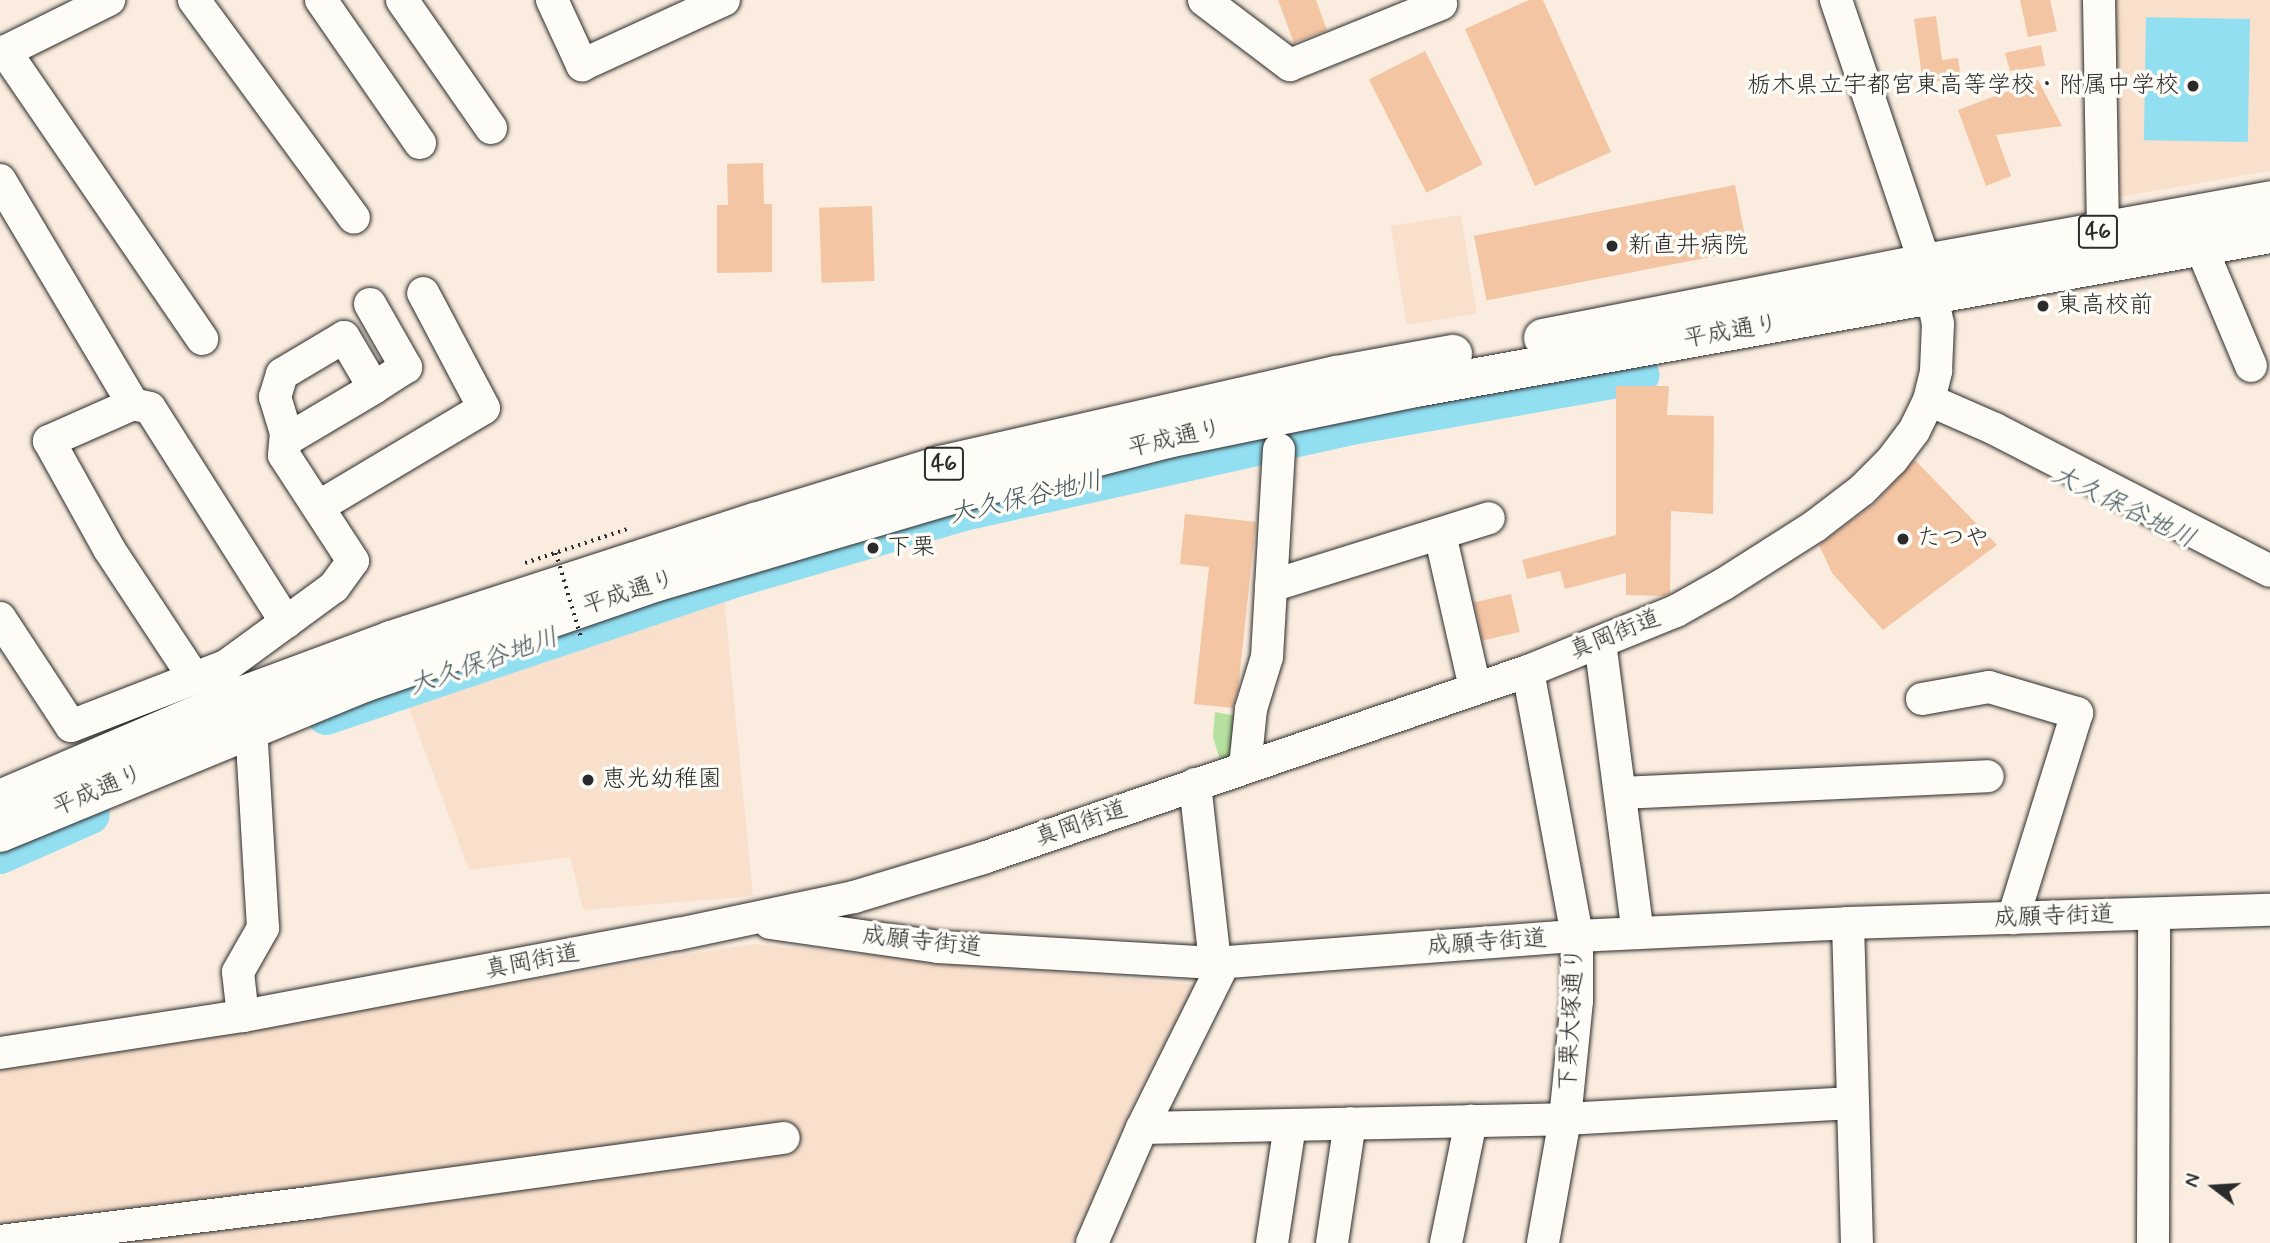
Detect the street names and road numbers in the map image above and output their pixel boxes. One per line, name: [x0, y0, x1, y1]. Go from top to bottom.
road number: 46: [2077, 213, 2119, 252]
street label: 平成通り: [1681, 309, 1781, 355]
street label: 平成通り: [1125, 414, 1225, 464]
road number: 46: [923, 445, 965, 484]
street label: 平成通り: [579, 564, 679, 622]
street label: 真岡街道: [1565, 604, 1665, 666]
street label: 平成通り: [48, 759, 148, 823]
street label: 真岡街道: [1031, 795, 1131, 853]
street label: 成願寺街道: [1994, 901, 2114, 933]
street label: 成願寺街道: [861, 921, 983, 963]
street label: 成願寺街道: [1426, 924, 1548, 962]
street label: 真岡街道: [482, 939, 582, 985]
street label: 下栗大塚通り: [1554, 946, 1590, 1092]

